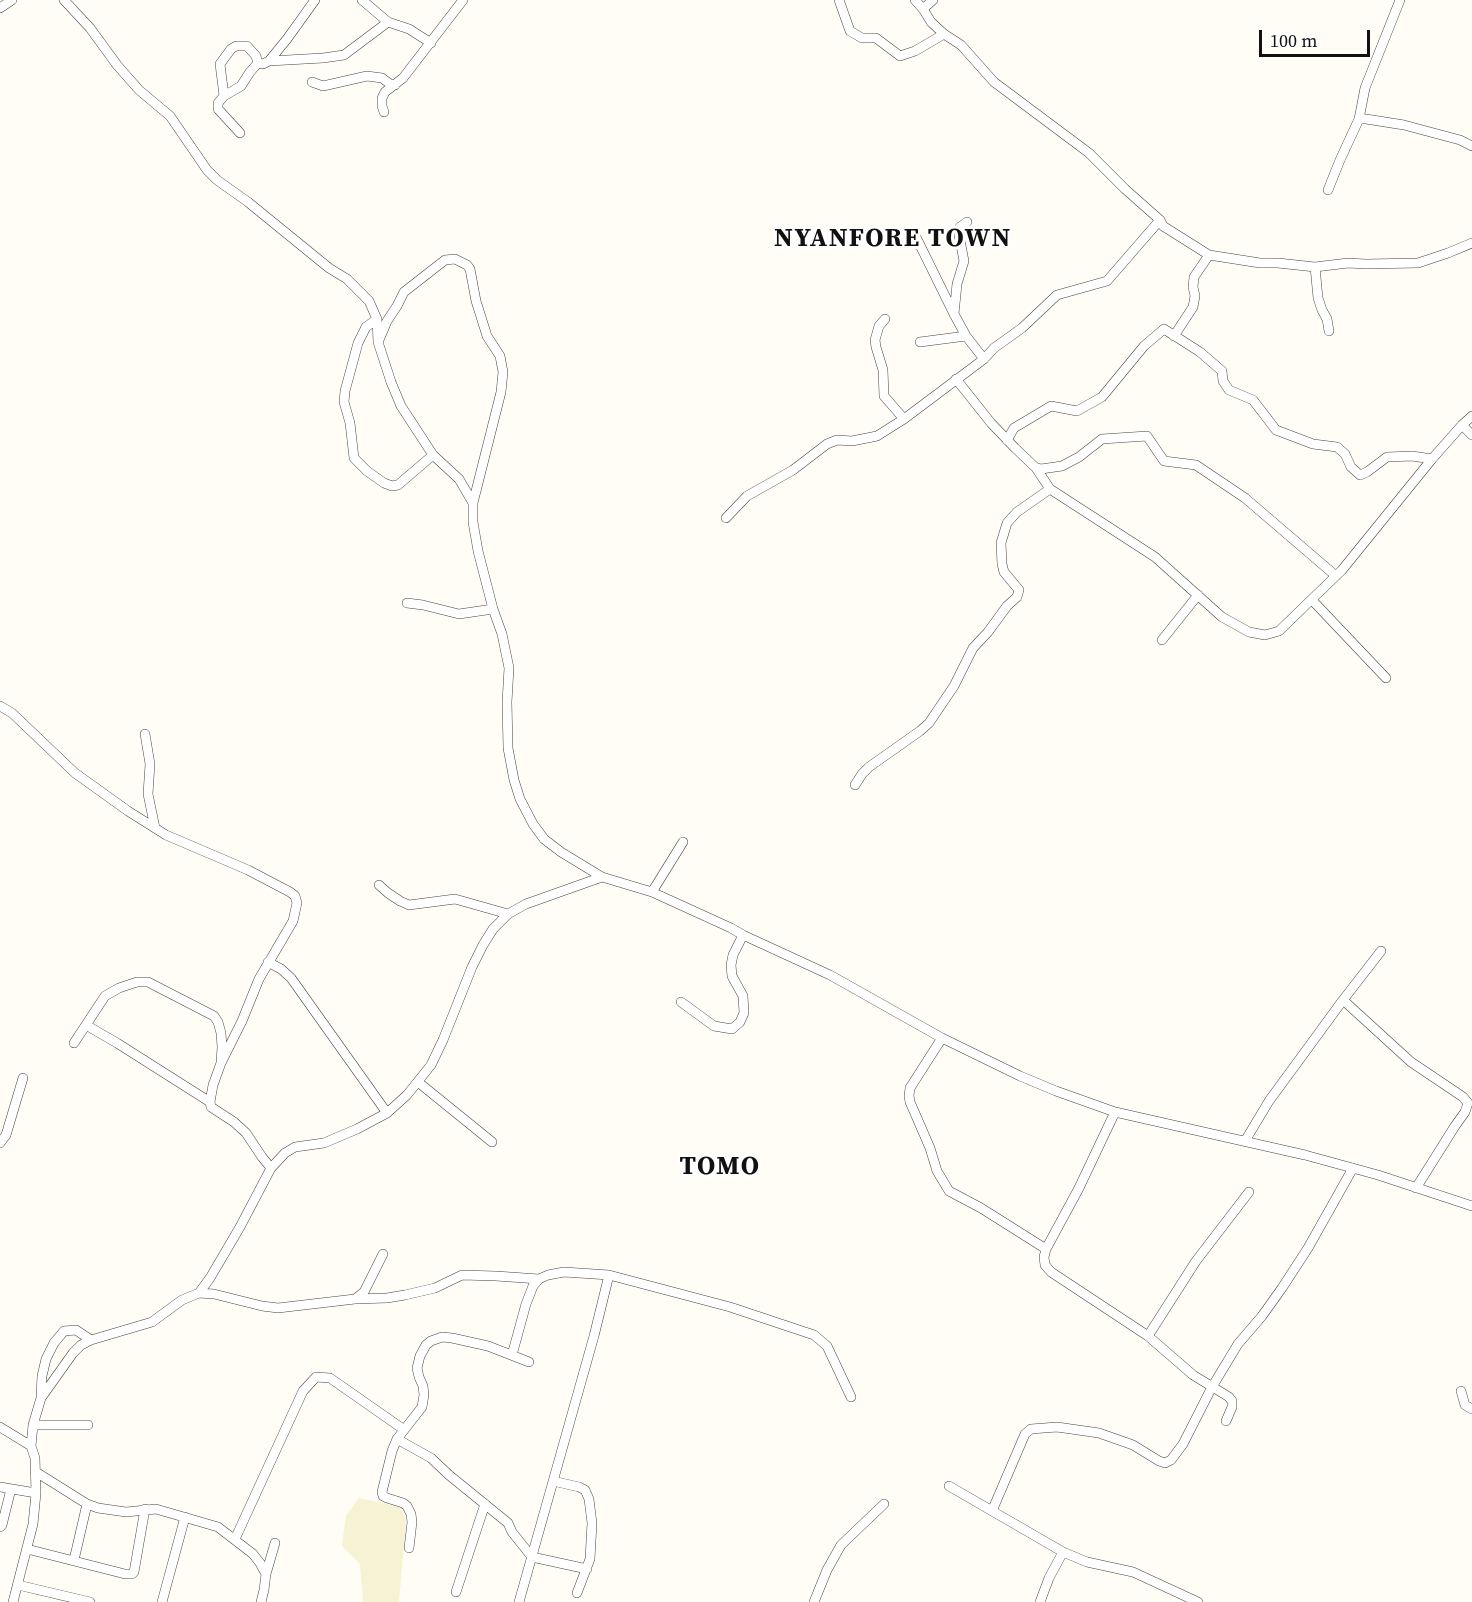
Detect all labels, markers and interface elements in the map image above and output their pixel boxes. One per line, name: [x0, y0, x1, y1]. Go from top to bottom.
scale bar: [1262, 18, 1373, 56]
text: 100 m: [1270, 28, 1317, 53]
district label: NYANFORE TOWN: [774, 223, 1012, 255]
district label: TOMO: [680, 1151, 760, 1183]

